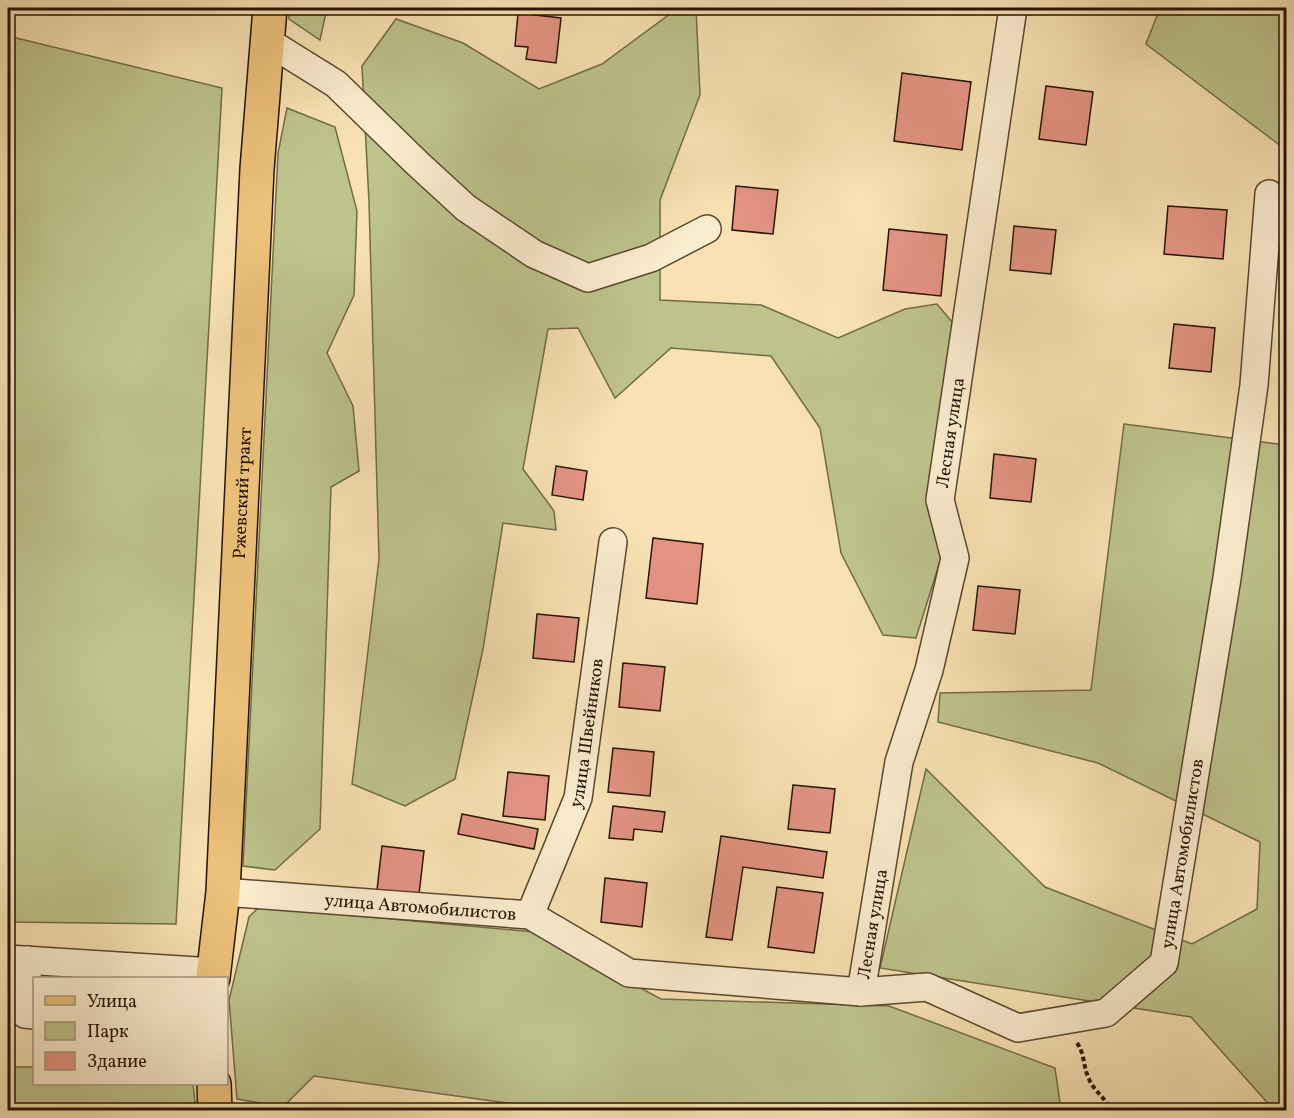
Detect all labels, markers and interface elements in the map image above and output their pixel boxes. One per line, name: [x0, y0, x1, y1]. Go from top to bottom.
street label: Лесная улица: [931, 376, 972, 490]
street label: Ржевский тракт: [228, 427, 259, 560]
street label: улица Швейников: [564, 657, 611, 812]
street label: улица Автомобилистов: [1156, 757, 1211, 951]
street label: Лесная улица: [852, 867, 895, 981]
street label: улица Автомобилистов: [323, 889, 517, 928]
legend: [33, 977, 228, 1085]
text: Улица: [87, 990, 137, 1015]
text: Парк: [87, 1020, 129, 1045]
text: Здание: [87, 1050, 147, 1075]

